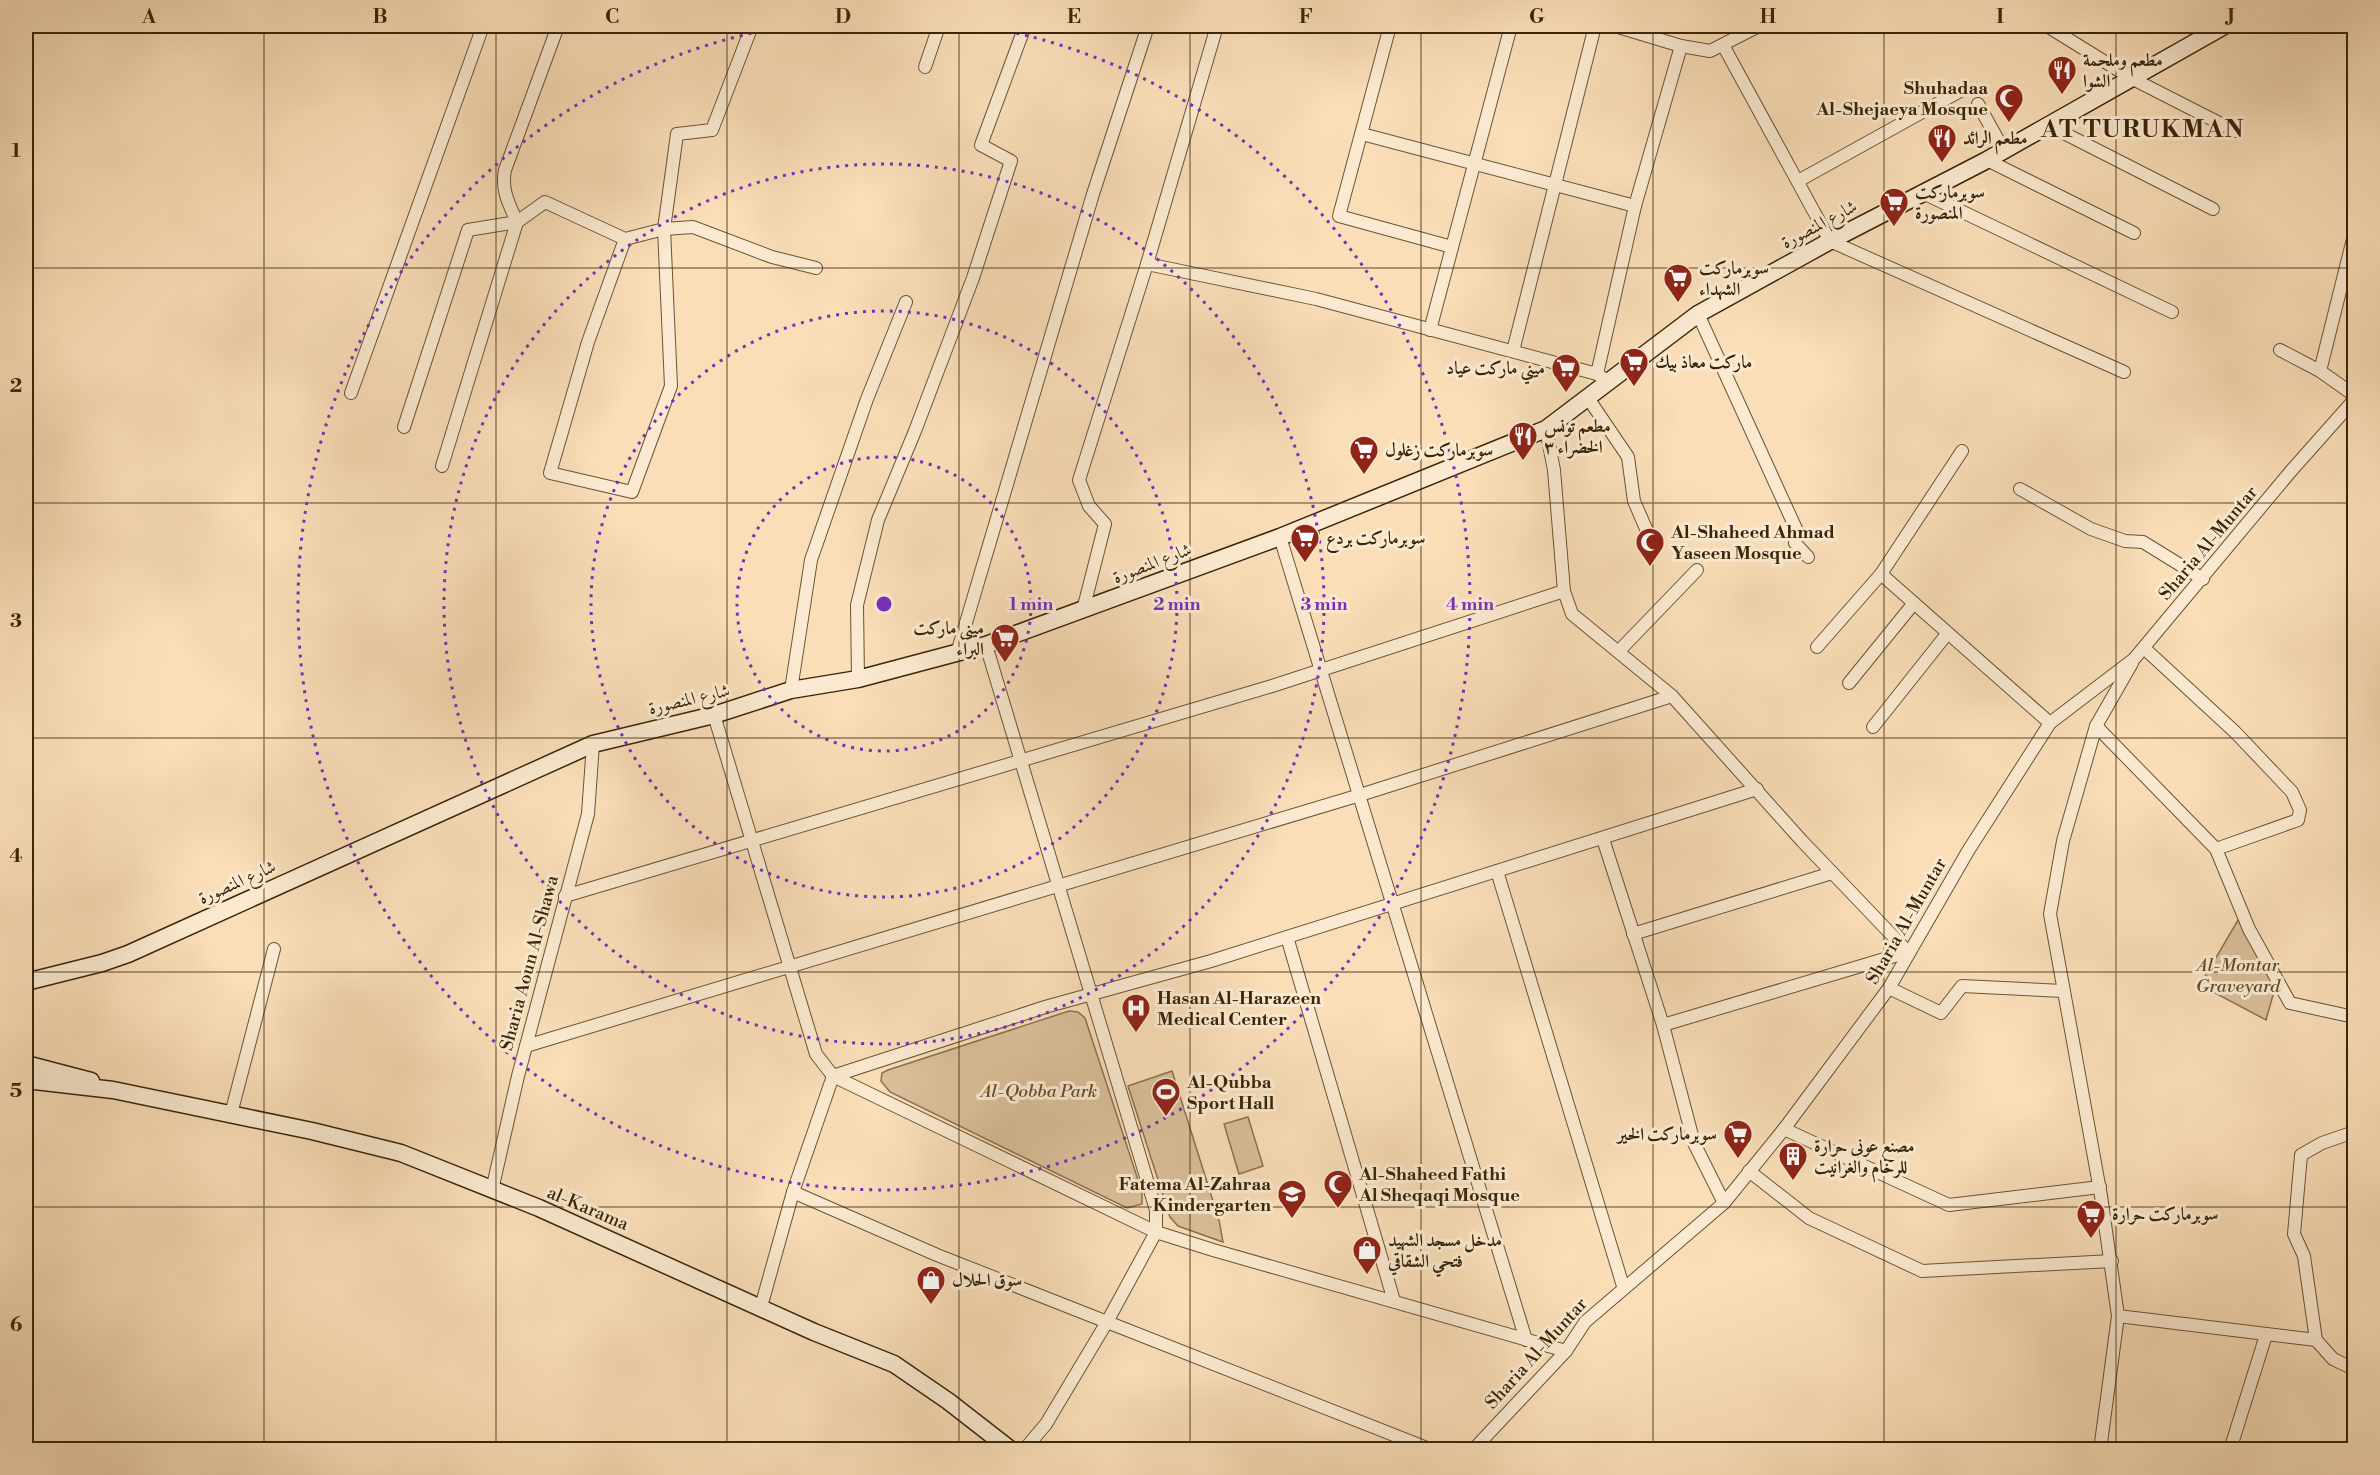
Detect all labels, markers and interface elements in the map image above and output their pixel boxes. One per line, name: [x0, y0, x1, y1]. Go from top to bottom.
text: A: [141, 5, 157, 30]
text: B: [372, 5, 388, 30]
text: C: [605, 5, 619, 30]
text: D: [835, 5, 851, 30]
text: E: [1067, 5, 1081, 30]
text: F: [1299, 5, 1313, 30]
text: G: [1529, 5, 1545, 30]
text: H: [1760, 5, 1777, 30]
text: I: [1996, 5, 2004, 30]
text: J: [2224, 5, 2235, 30]
place label: مطعم وملحمة الشوا: [2083, 49, 2163, 93]
restaurant icon: مطعم وملحمة الشوا: [2046, 54, 2078, 96]
place label: Shuhadaa Al-Shejaeya Mosque: [1815, 77, 1988, 121]
mosque icon: Shuhadaa Al-Shejaeya Mosque: [1993, 82, 2025, 124]
district label: AT TURUKMAN: [2040, 115, 2245, 145]
restaurant icon: مطعم الرائد: [1926, 122, 1958, 164]
place label: مطعم الرائد: [1963, 127, 2027, 155]
text: 1: [11, 139, 21, 164]
place label: سوبرماركت المنصورة: [1915, 181, 1985, 225]
supermarket icon: سوبرماركت المنصورة: [1878, 186, 1910, 228]
street label: شارع المنصورة: [1777, 195, 1863, 257]
place label: سوبرماركت الشهداء: [1699, 257, 1769, 301]
supermarket icon: سوبرماركت الشهداء: [1662, 262, 1694, 304]
supermarket icon: ماركت معاذ بيك: [1618, 346, 1650, 388]
place label: ماركت معاذ بيك: [1655, 351, 1752, 374]
supermarket icon: ميني ماركت عياد: [1550, 352, 1582, 394]
place label: ميني ماركت عياد: [1446, 357, 1545, 385]
text: 2: [10, 374, 22, 399]
place label: مطعم تونس الخضراء ٣: [1544, 415, 1611, 459]
restaurant icon: مطعم تونس الخضراء ٣: [1507, 420, 1539, 462]
supermarket icon: سوبرماركت زغلول: [1348, 434, 1380, 476]
place label: سوبرماركت زغلول: [1385, 439, 1493, 462]
street label: Sharia Al-Muntar: [2154, 481, 2263, 605]
place label: Al-Shaheed Ahmad Yaseen Mosque: [1670, 521, 1835, 565]
supermarket icon: سوبرماركت بردع: [1289, 522, 1321, 564]
mosque icon: Al-Shaheed Ahmad Yaseen Mosque: [1634, 526, 1666, 568]
place label: سوبرماركت بردع: [1326, 527, 1425, 553]
street label: شارع المنصورة: [1109, 538, 1196, 592]
text: 1 min: [1009, 593, 1053, 616]
text: 2 min: [1153, 593, 1201, 616]
text: 3 min: [1301, 593, 1347, 616]
text: 4 min: [1446, 593, 1494, 616]
centre of rings: [874, 594, 894, 614]
text: 3: [10, 609, 22, 634]
place label: ميني ماركت البراء: [913, 617, 984, 661]
supermarket icon: ميني ماركت البراء: [989, 622, 1021, 664]
street label: شارع المنصورة: [646, 679, 733, 723]
text: 4: [9, 844, 23, 869]
street label: Sharia Al-Muntar: [1861, 854, 1952, 989]
street label: شارع المنصورة: [195, 855, 281, 913]
street label: Sharia Aoun Al-Shawa: [495, 872, 564, 1053]
park label: Al-Montar Graveyard: [2195, 954, 2281, 998]
place label: Hasan Al-Harazeen Medical Center: [1157, 987, 1321, 1031]
hospital icon: Hasan Al-Harazeen Medical Center: [1120, 992, 1152, 1034]
place label: Al-Qubba Sport Hall: [1186, 1071, 1275, 1115]
sports icon: Al-Qubba Sport Hall: [1150, 1076, 1182, 1118]
text: 5: [10, 1079, 22, 1104]
park label: Al-Qobba Park: [979, 1080, 1097, 1103]
supermarket icon: سوبرماركت الخير: [1722, 1118, 1754, 1160]
place label: سوبرماركت الخير: [1615, 1123, 1717, 1146]
place label: مصنع عوني حرارة للرخام والغرانيت: [1814, 1135, 1915, 1183]
building icon: مصنع عوني حرارة للرخام والغرانيت: [1777, 1140, 1809, 1182]
place label: Al-Shaheed Fathi Al Sheqaqi Mosque: [1358, 1163, 1520, 1207]
mosque icon: Al-Shaheed Fathi Al Sheqaqi Mosque: [1322, 1168, 1354, 1210]
place label: Fatema Al-Zahraa Kindergarten: [1119, 1173, 1271, 1217]
school or university icon: Fatema Al-Zahraa Kindergarten: [1276, 1178, 1308, 1220]
street label: al-Karama: [544, 1181, 633, 1236]
supermarket icon: سوبرماركت حرارة: [2075, 1198, 2107, 1240]
place label: سوبرماركت حرارة: [2112, 1203, 2218, 1226]
place label: مدخل مسجد الشهيد فتحي الشقاقي: [1387, 1229, 1502, 1278]
shop icon: مدخل مسجد الشهيد فتحي الشقاقي: [1351, 1234, 1383, 1276]
shop icon: سوق الحلال: [915, 1264, 947, 1306]
place label: سوق الحلال: [952, 1269, 1022, 1292]
street label: Sharia Al-Muntar: [1480, 1293, 1593, 1414]
text: 6: [10, 1313, 23, 1338]

